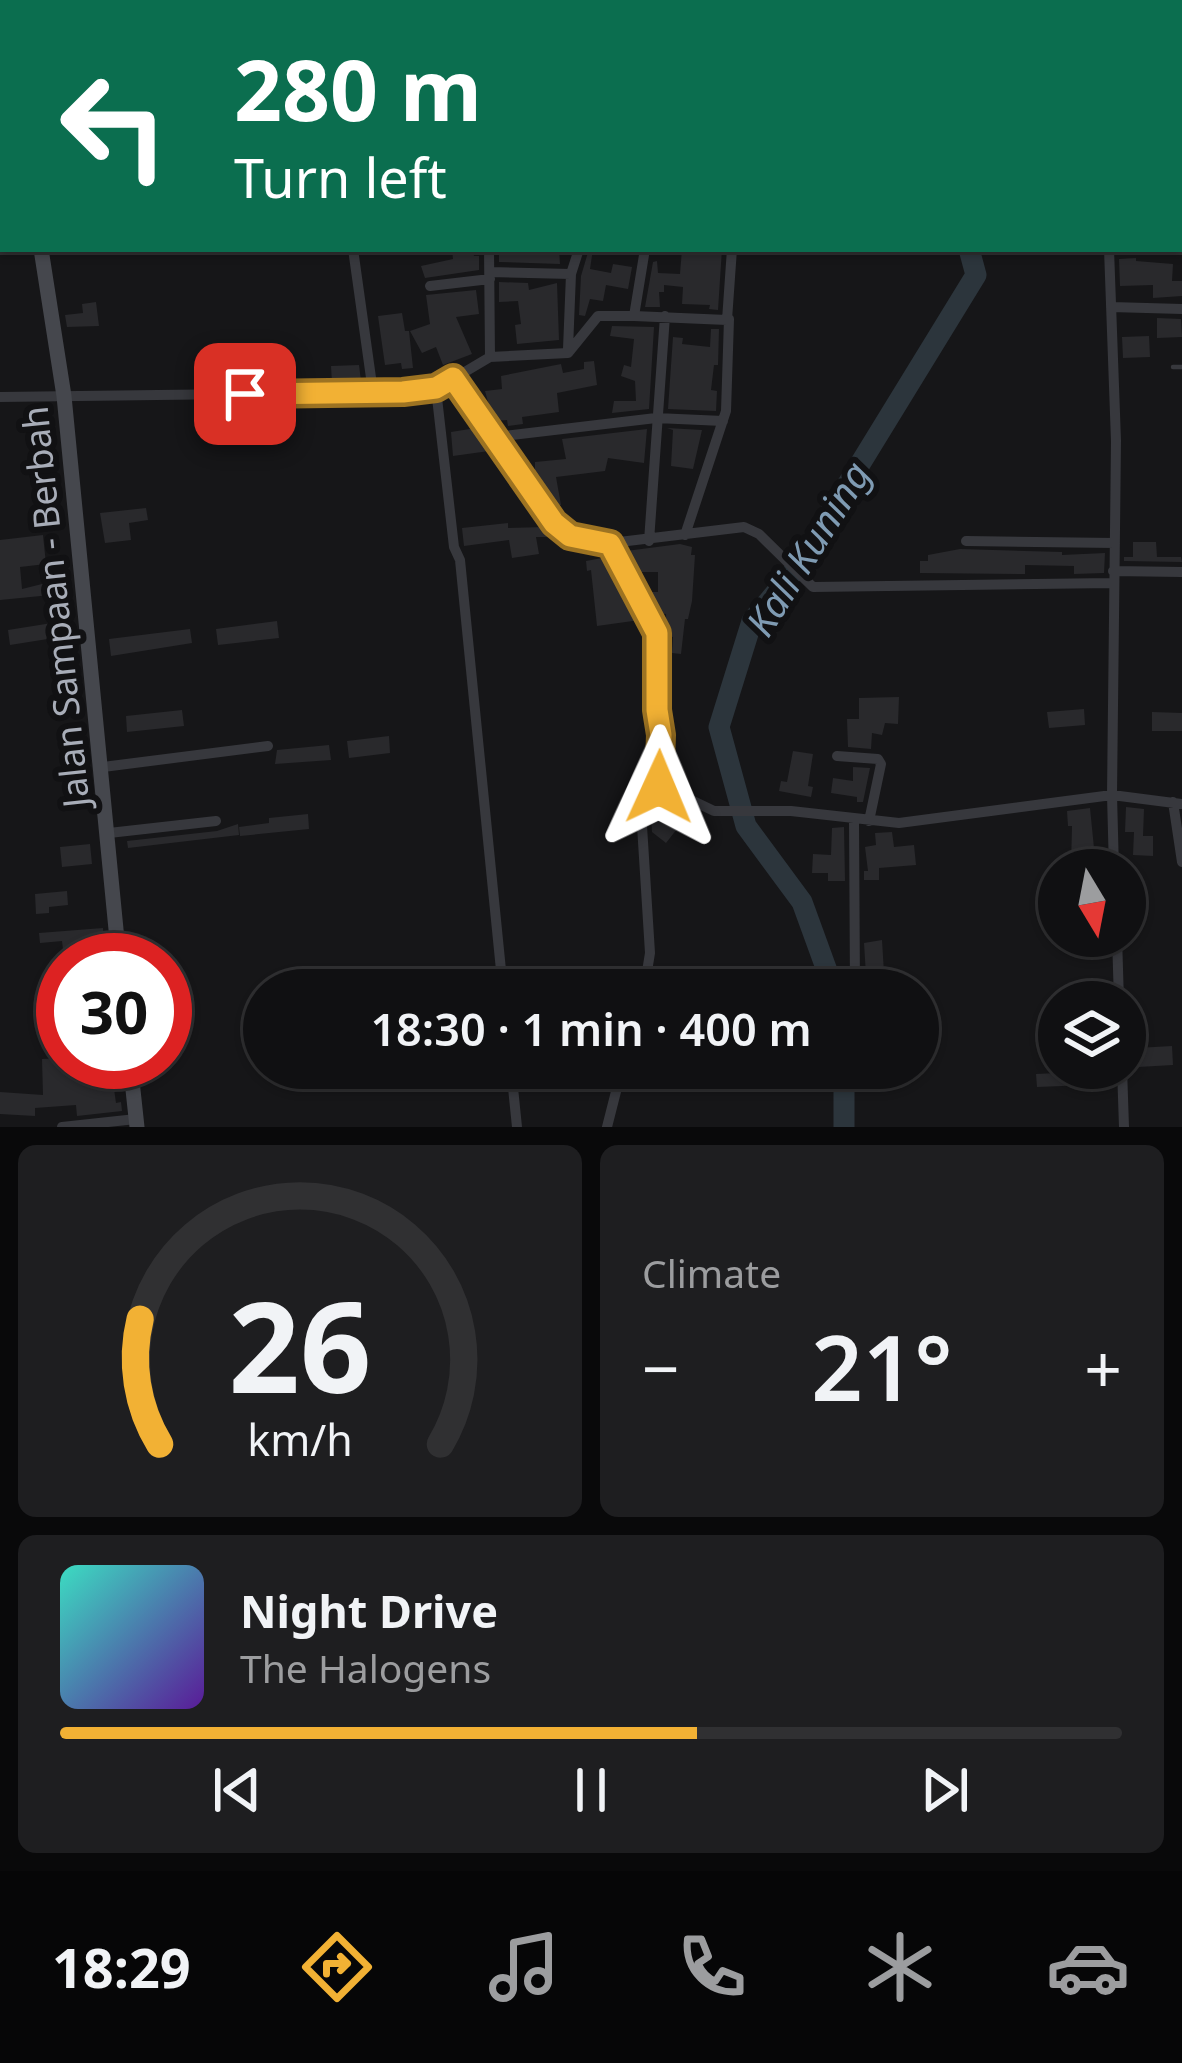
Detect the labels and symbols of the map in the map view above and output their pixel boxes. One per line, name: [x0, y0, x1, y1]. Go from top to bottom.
pin: [194, 343, 296, 445]
street label: Jalan Sampaan - Berbah: [10, 404, 101, 813]
water label: Kali Kuning: [732, 451, 882, 645]
position arrow: [596, 724, 722, 850]
north arrow: [1038, 849, 1146, 957]
speed limit sign: 30: [36, 933, 192, 1089]

